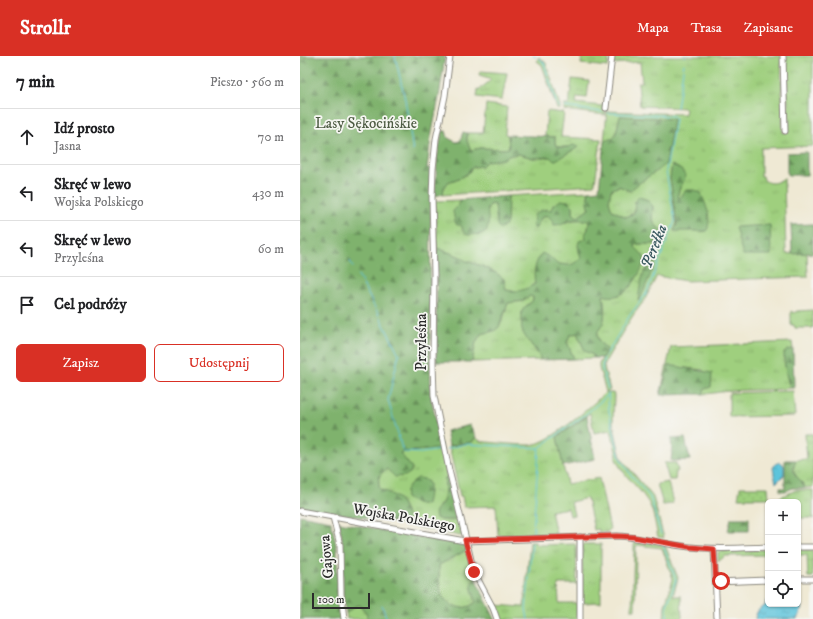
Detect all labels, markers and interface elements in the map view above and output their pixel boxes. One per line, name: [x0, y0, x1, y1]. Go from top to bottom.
text: Strollr: [20, 17, 71, 40]
text: Mapa: [637, 19, 669, 37]
text: Trasa: [691, 19, 722, 37]
text: Zapisane: [744, 19, 793, 37]
text: 7 min: [16, 71, 55, 93]
text: Pieszo · 560 m: [210, 74, 284, 90]
park label: Lasy Sękocińskie: [315, 114, 417, 133]
text: Idź prosto: [54, 119, 115, 138]
icon: ahead: [16, 126, 38, 148]
text: 70 m: [258, 129, 284, 145]
text: Jasna: [54, 138, 81, 154]
text: Skręć w lewo: [54, 175, 131, 194]
icon: left: [16, 182, 38, 204]
text: 430 m: [252, 185, 284, 201]
text: Wojska Polskiego: [54, 194, 143, 210]
water label: Perełka: [636, 221, 672, 271]
text: Skręć w lewo: [54, 231, 131, 250]
icon: left: [16, 238, 38, 260]
text: 60 m: [258, 241, 284, 257]
text: Przyleśna: [54, 250, 104, 266]
icon: arrive: [16, 294, 38, 316]
text: Cel podróży: [54, 295, 127, 314]
street label: Przyleśna: [412, 313, 431, 371]
button: Zapisz: [16, 344, 146, 382]
button: Udostępnij: [154, 344, 284, 382]
street label: Wojska Polskiego: [350, 499, 456, 536]
map controls: [765, 499, 801, 607]
button: +: [765, 499, 801, 535]
street label: Gajowa: [315, 534, 338, 580]
button: −: [765, 535, 801, 571]
route end: [465, 563, 483, 581]
button: locate: [765, 571, 801, 607]
route start: [712, 572, 730, 590]
scale bar: [312, 591, 370, 610]
text: 100 m: [318, 593, 344, 607]

